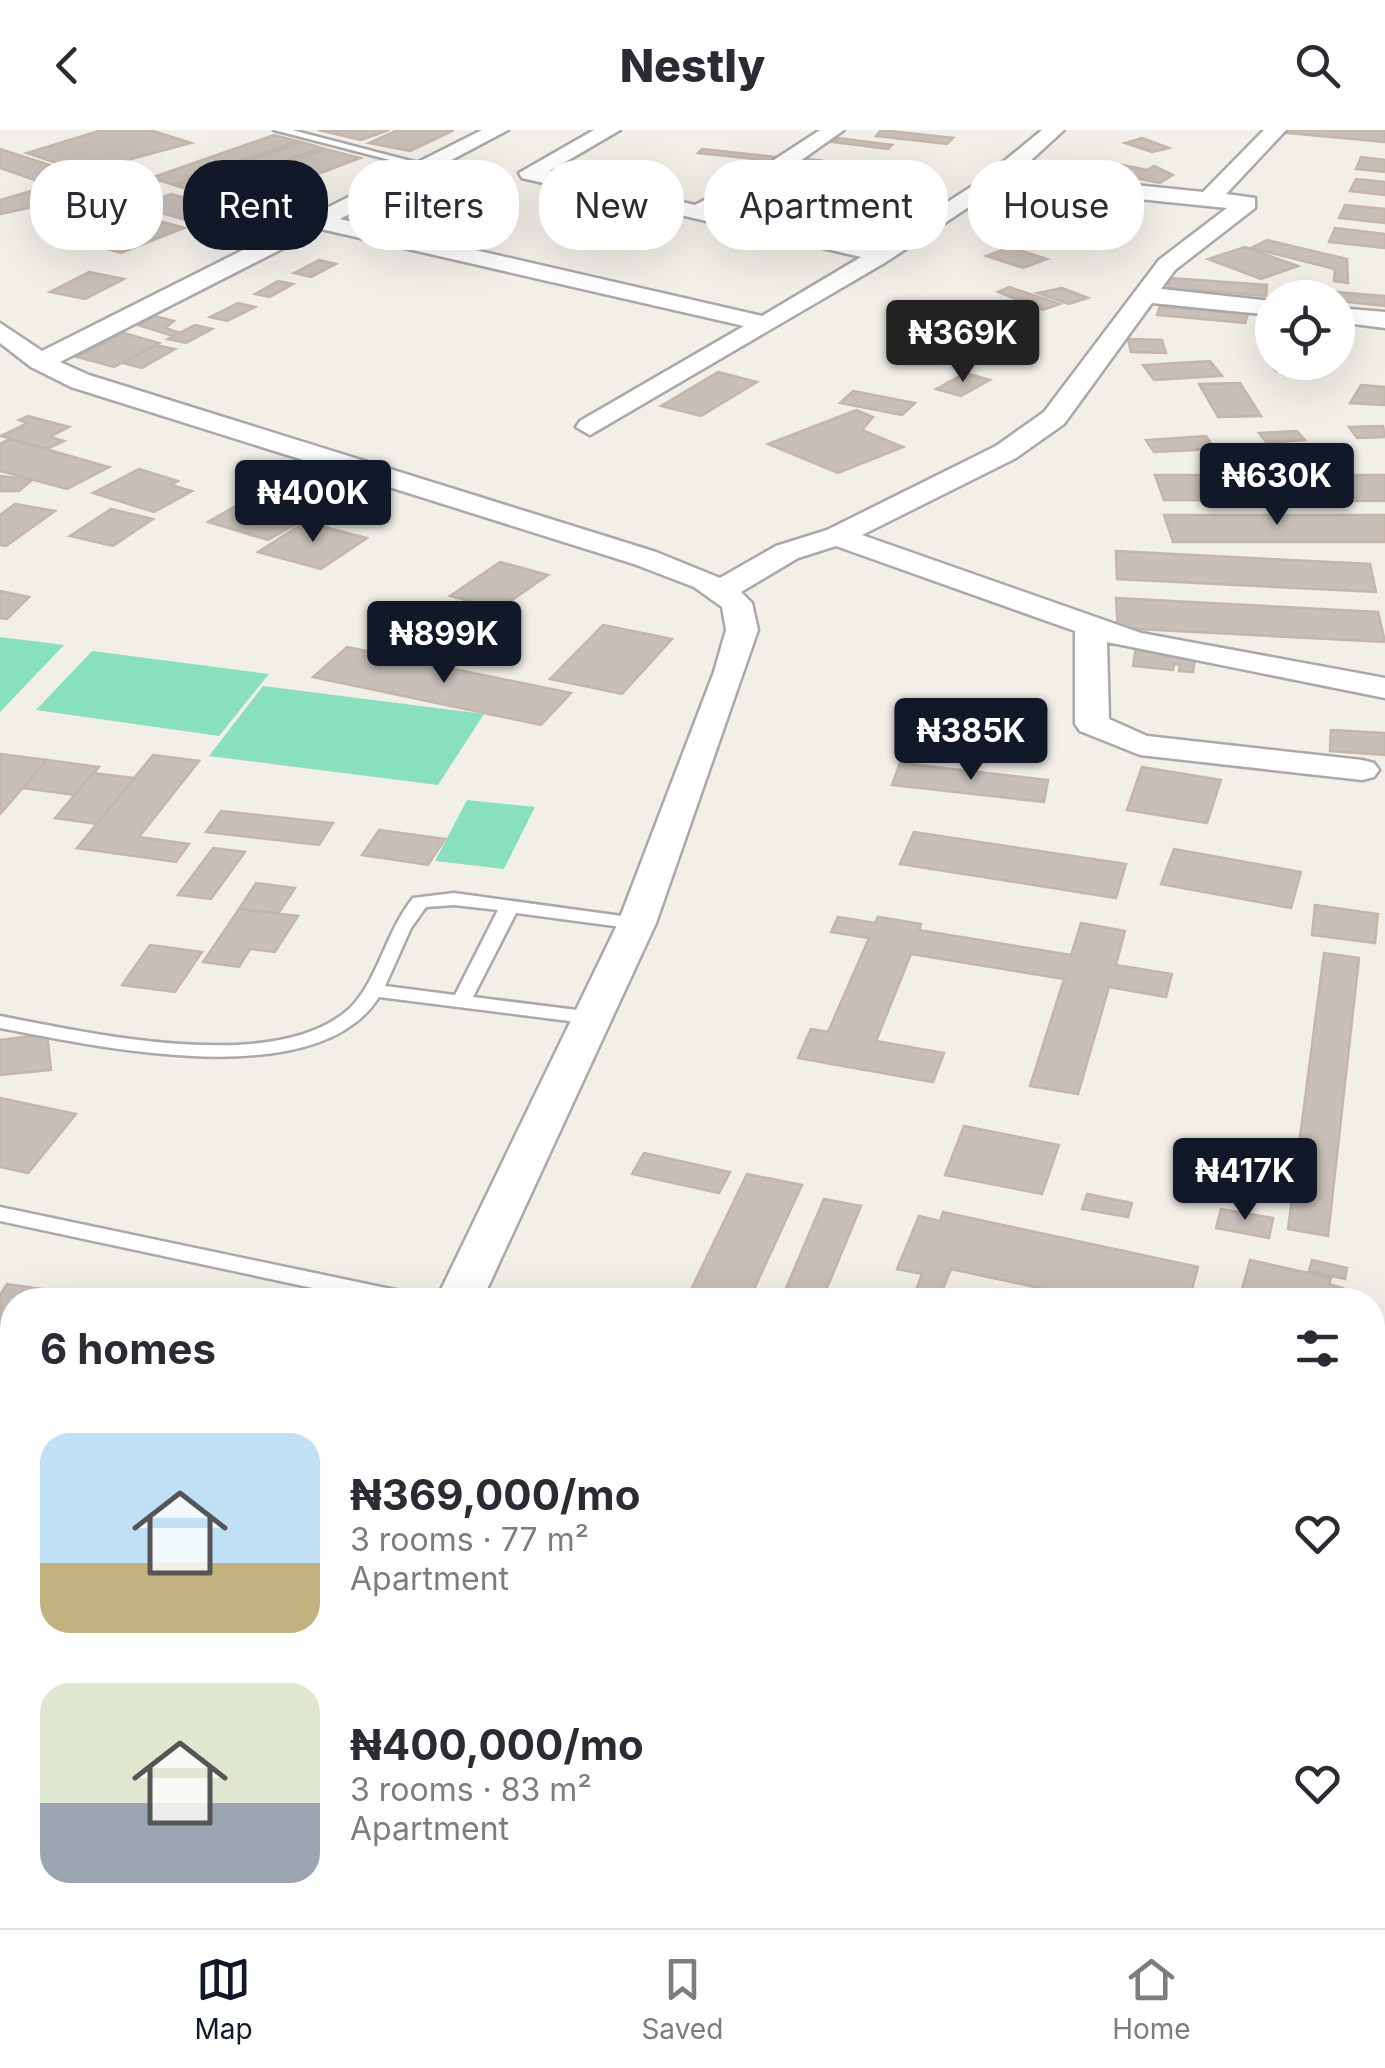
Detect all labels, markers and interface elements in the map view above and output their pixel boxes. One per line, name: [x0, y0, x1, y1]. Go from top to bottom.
icon: back: [40, 38, 95, 93]
text: Nestly: [620, 38, 765, 93]
icon: search: [1290, 38, 1345, 93]
chip: Buy: [30, 160, 163, 250]
chip: Rent: [183, 160, 328, 250]
chip: Filters: [348, 160, 519, 250]
chip: New: [539, 160, 684, 250]
chip: Apartment: [704, 160, 948, 250]
chip: House: [968, 160, 1144, 250]
map controls: [1255, 280, 1355, 380]
button: locate: [1255, 280, 1355, 380]
pin: ₦369K: [893, 300, 1033, 385]
text: ₦369K: [908, 313, 1018, 352]
pin: ₦630K: [1207, 443, 1347, 528]
text: ₦630K: [1222, 456, 1332, 495]
pin: ₦400K: [243, 460, 383, 545]
text: ₦400K: [257, 473, 369, 512]
pin: ₦899K: [374, 601, 514, 686]
text: ₦899K: [389, 614, 499, 653]
pin: ₦385K: [901, 698, 1041, 783]
text: ₦385K: [916, 711, 1026, 750]
pin: ₦417K: [1175, 1138, 1315, 1223]
text: ₦417K: [1195, 1151, 1295, 1190]
icon: filters: [1290, 1321, 1345, 1376]
text: 6 homes: [40, 1323, 216, 1374]
text: ₦369,000/mo: [350, 1469, 640, 1520]
icon: home: [120, 1473, 240, 1593]
icon: heart: [1290, 1506, 1345, 1561]
text: 3 rooms · 77 m²: [350, 1520, 589, 1559]
text: Apartment: [350, 1559, 509, 1598]
text: ₦400,000/mo: [350, 1719, 644, 1770]
icon: home: [120, 1723, 240, 1843]
icon: heart: [1290, 1756, 1345, 1811]
text: 3 rooms · 83 m²: [350, 1770, 592, 1809]
text: Apartment: [350, 1809, 509, 1848]
tab: Map: [194, 1952, 253, 2046]
tab: Saved: [641, 1952, 723, 2046]
tab: Home: [1112, 1952, 1191, 2046]

